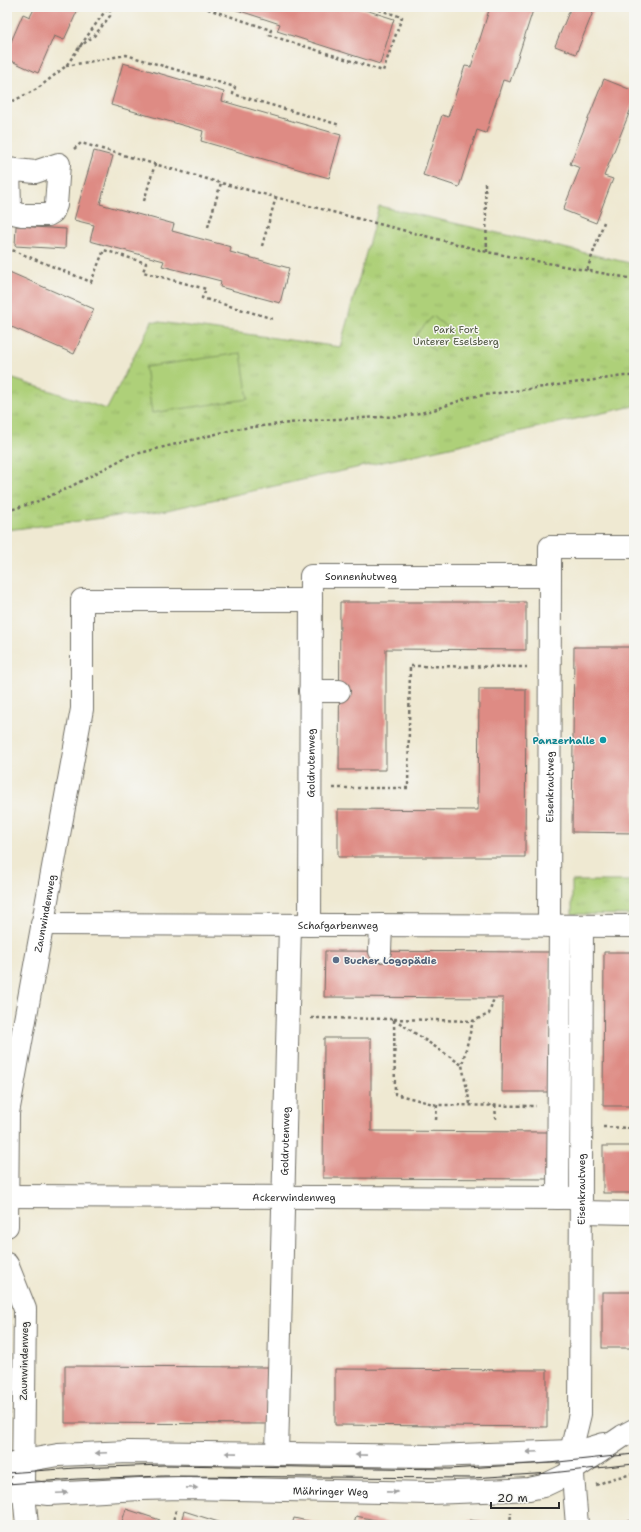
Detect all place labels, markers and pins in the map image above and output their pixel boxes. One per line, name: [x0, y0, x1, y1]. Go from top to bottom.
place label: Panzerhalle: [533, 734, 595, 747]
marker: Panzerhalle: [598, 735, 608, 745]
place label: Bucher Logopädie: [344, 954, 437, 967]
marker: Bucher Logopädie: [331, 955, 341, 965]

